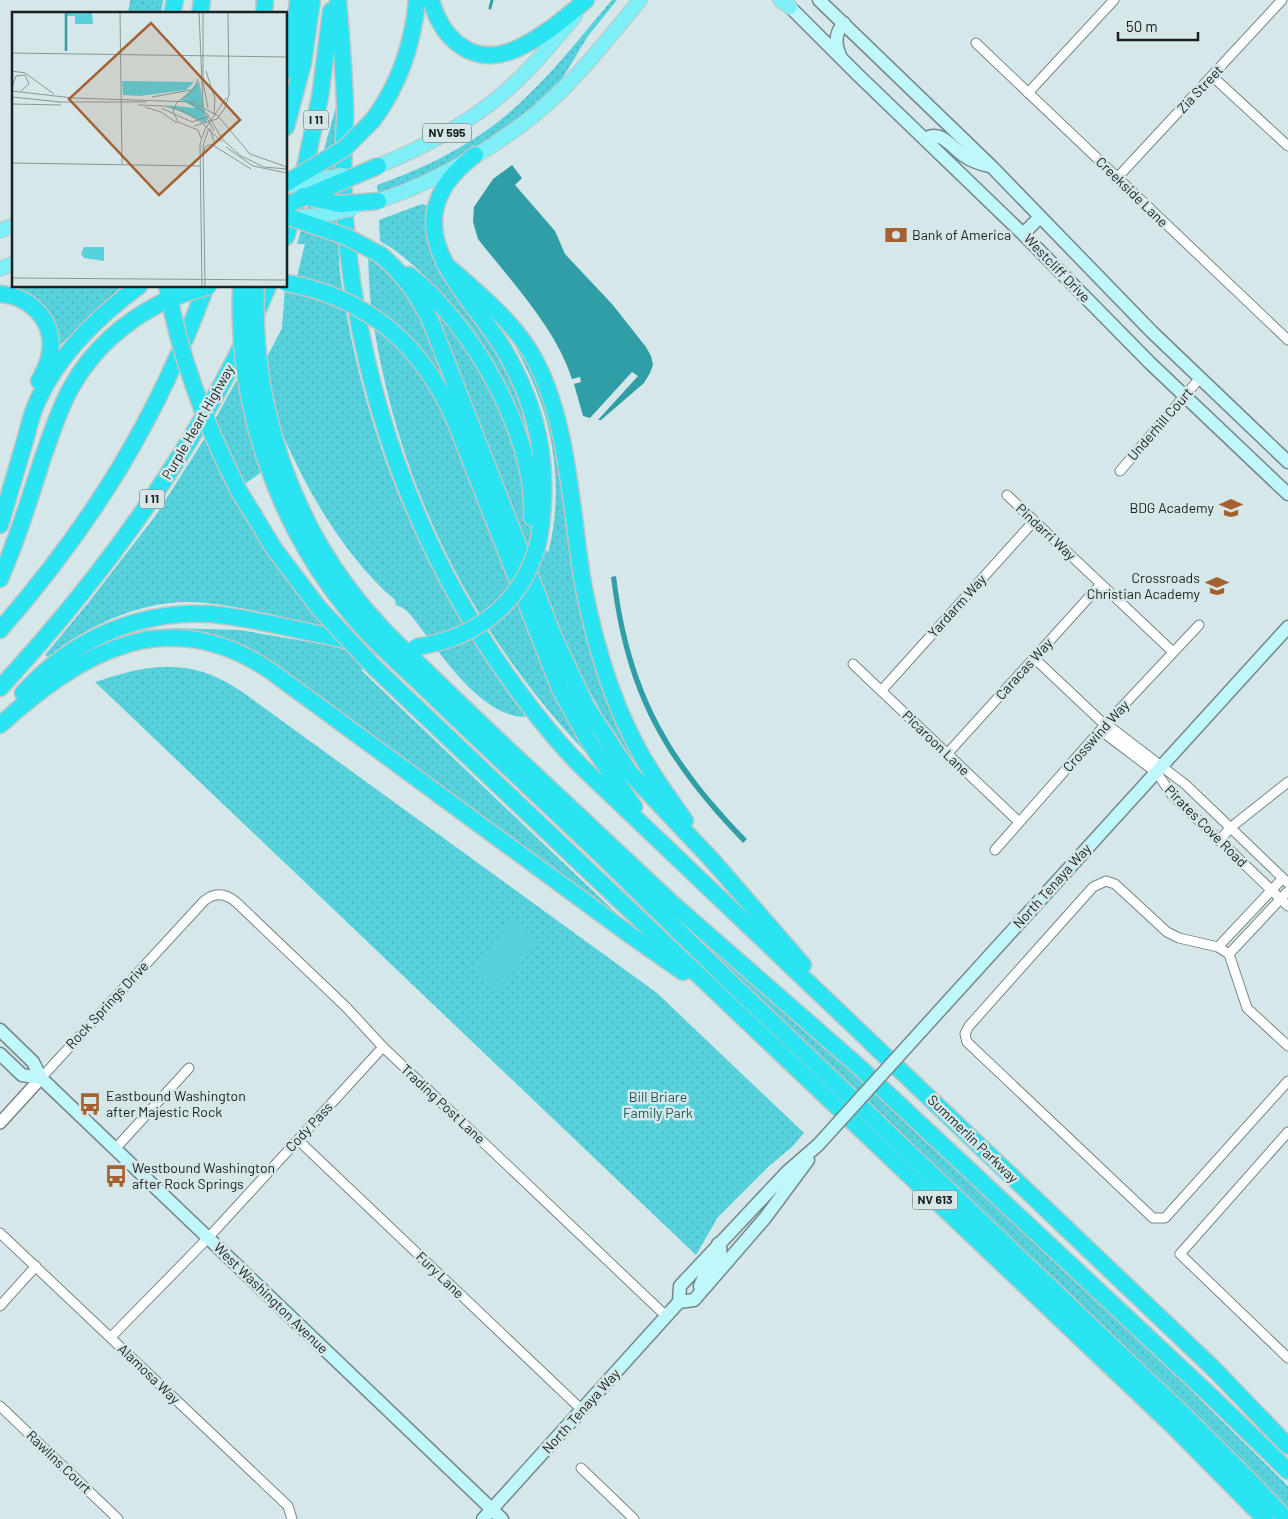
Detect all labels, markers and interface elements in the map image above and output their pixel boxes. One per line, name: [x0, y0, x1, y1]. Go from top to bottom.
scale bar: [1118, 10, 1198, 42]
inset map: [12, 12, 288, 288]
text: 50 m: [1126, 17, 1158, 35]
street label: Zia Street: [1173, 61, 1226, 116]
road number: I 11: [304, 110, 328, 130]
road number: NV 595: [423, 124, 471, 142]
street label: Creekside Lane: [1093, 153, 1172, 230]
bank icon: Bank of America: [883, 222, 909, 248]
place label: Bank of America: [912, 226, 1011, 243]
street label: Westcliff Drive: [1020, 230, 1094, 305]
street label: Purple Heart Highway: [158, 361, 238, 482]
street label: Underhill Court: [1123, 384, 1196, 464]
road number: I 11: [140, 489, 164, 508]
school or university icon: BDG Academy: [1218, 495, 1244, 521]
place label: BDG Academy: [1129, 499, 1215, 516]
street label: Pindarri Way: [1013, 500, 1080, 564]
place label: Crossroads Christian Academy: [1087, 569, 1201, 602]
street label: Yardarm Way: [924, 570, 990, 641]
school or university icon: Crossroads Christian Academy: [1204, 573, 1230, 599]
street label: Caracas Way: [992, 634, 1056, 703]
street label: Crosswind Way: [1059, 696, 1133, 775]
street label: Picaroon Lane: [899, 706, 974, 779]
street label: Pirates Cove Road: [1162, 781, 1251, 870]
street label: North Tenaya Way: [1009, 839, 1095, 932]
street label: Rock Springs Drive: [62, 957, 152, 1052]
street label: Trading Post Lane: [398, 1060, 489, 1147]
place label: Eastbound Washington after Majestic Rock: [106, 1087, 246, 1120]
park label: Bill Briare Family Park: [623, 1088, 693, 1121]
bus stop icon: Eastbound Washington after Majestic Rock: [77, 1091, 103, 1117]
street label: Summerlin Parkway: [924, 1091, 1023, 1187]
street label: Cody Pass: [281, 1098, 336, 1155]
place label: Westbound Washington after Rock Springs: [132, 1159, 275, 1192]
bus stop icon: Westbound Washington after Rock Springs: [103, 1163, 129, 1189]
road number: NV 613: [912, 1190, 958, 1210]
street label: West Washington Avenue: [211, 1239, 332, 1357]
street label: Fury Lane: [413, 1248, 468, 1302]
street label: Alamosa Way: [115, 1340, 184, 1408]
street label: North Tenaya Way: [538, 1364, 624, 1457]
street label: Rawlins Court: [23, 1426, 95, 1497]

